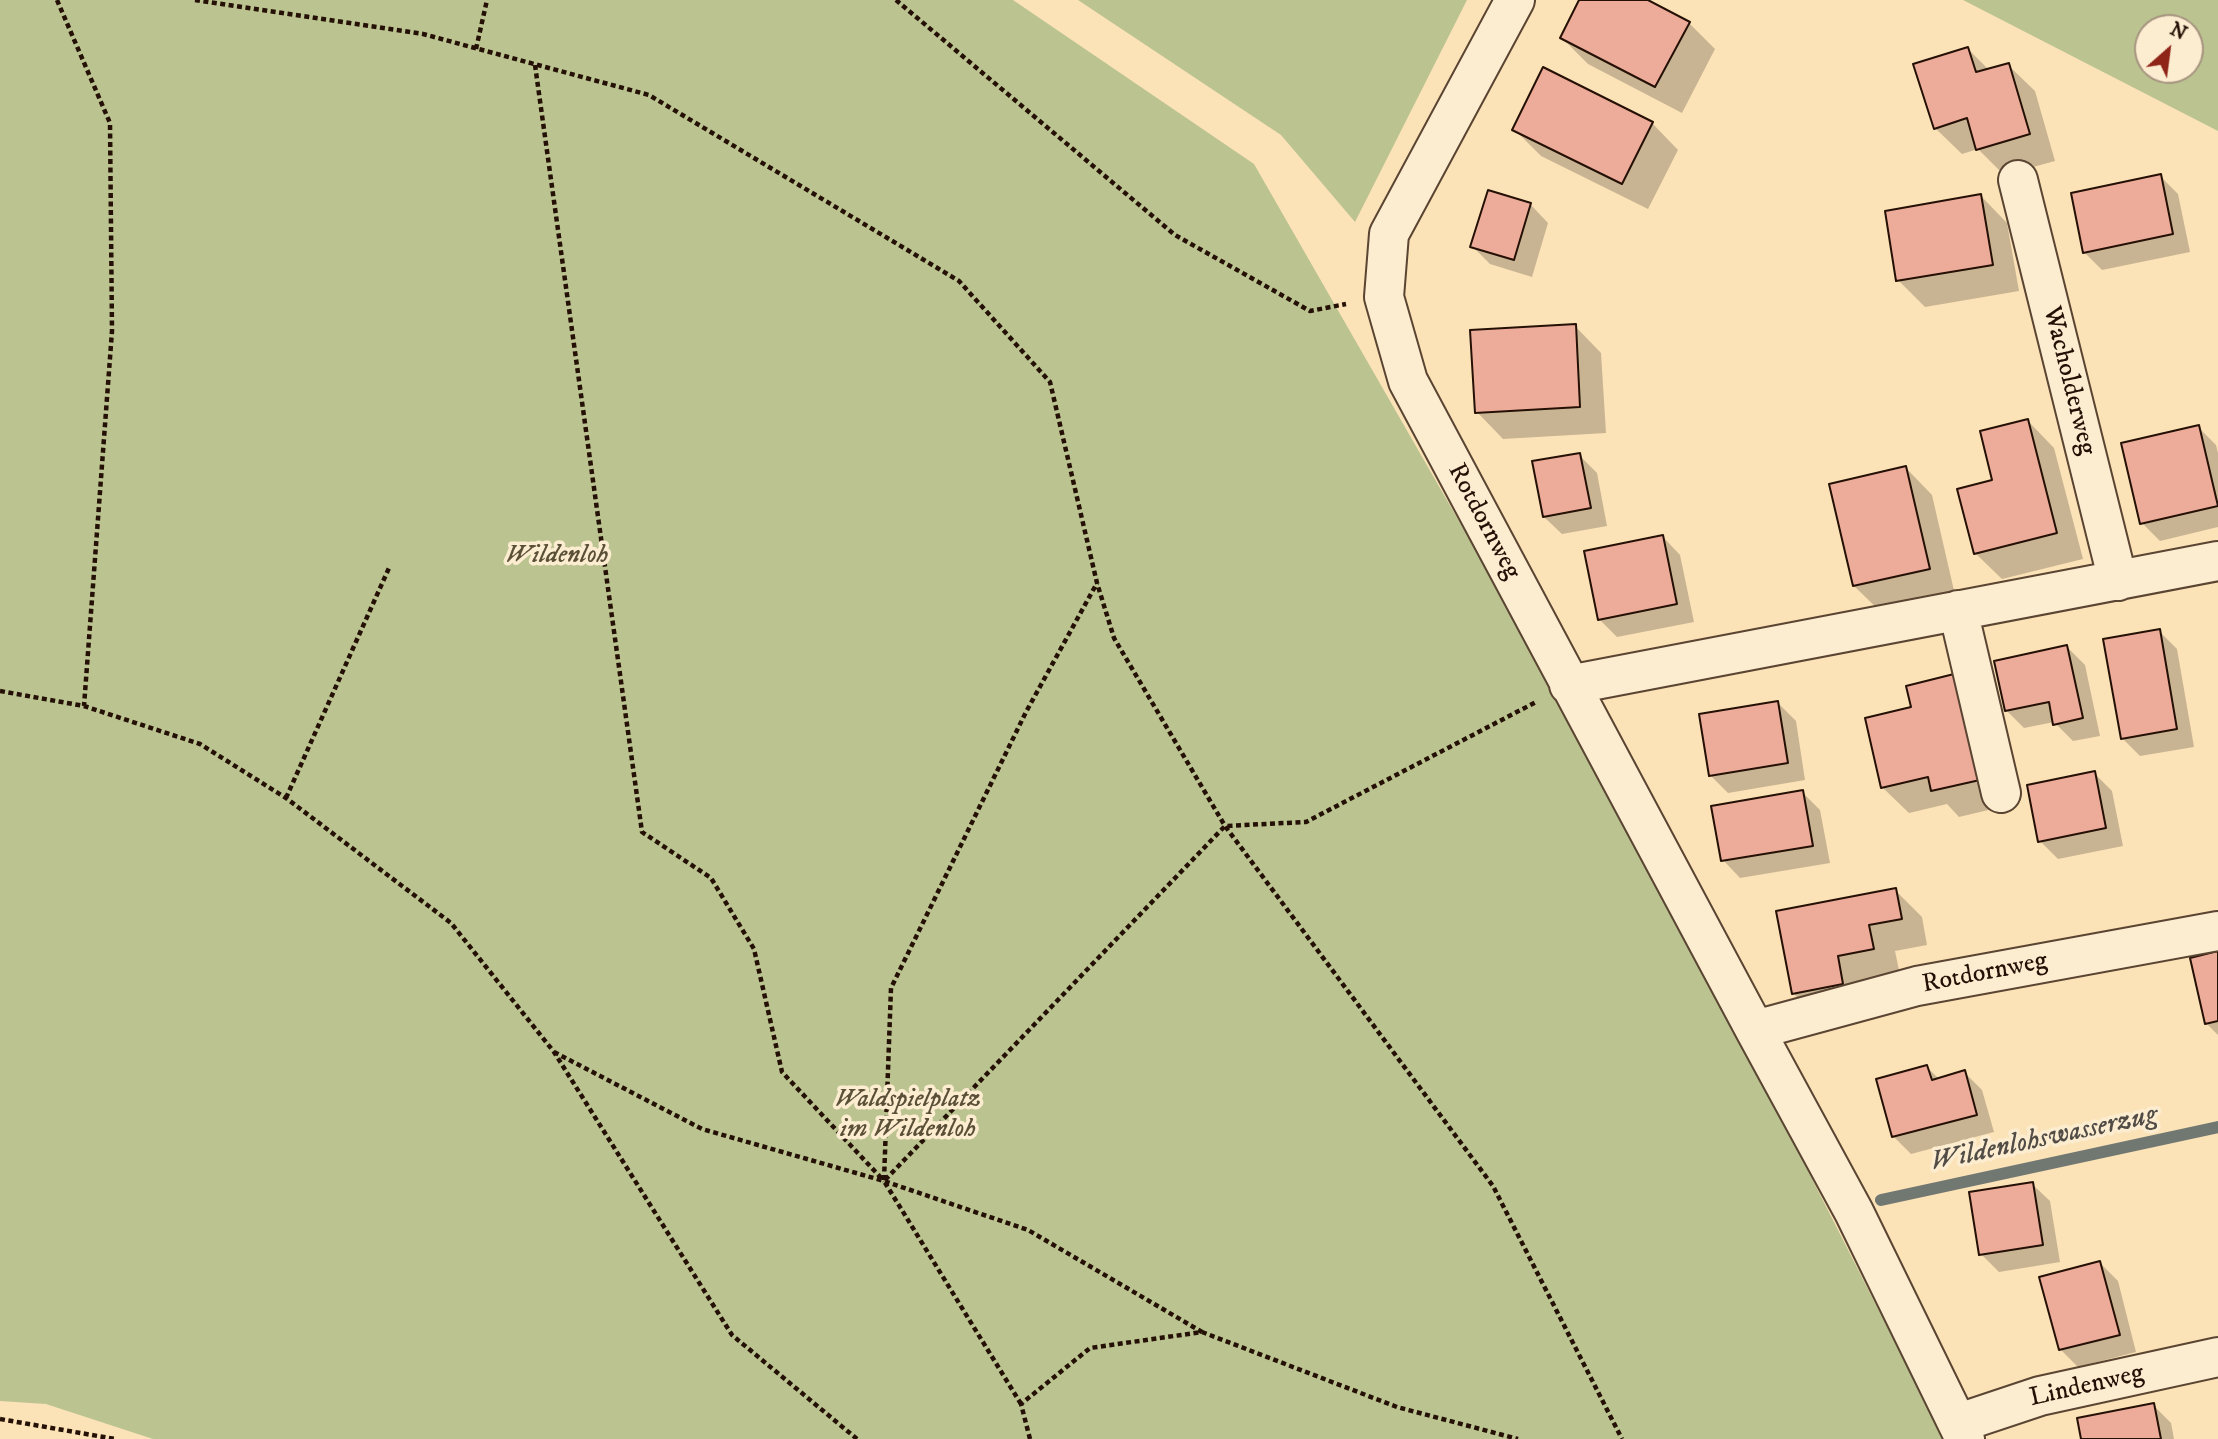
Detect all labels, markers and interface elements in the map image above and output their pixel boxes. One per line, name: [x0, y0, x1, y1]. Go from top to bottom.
north arrow: [2134, 14, 2204, 84]
text: N: [2166, 18, 2190, 46]
street label: Wacholderweg: [2034, 303, 2102, 459]
street label: Rotdornweg: [1439, 459, 1527, 585]
park label: Wildenloh: [506, 541, 608, 573]
street label: Rotdornweg: [1920, 947, 2050, 1001]
park label: Waldspielplatz im Wildenloh: [835, 1085, 981, 1146]
water label: Wildenlohswasserzug: [1928, 1100, 2160, 1180]
street label: Lindenweg: [2027, 1359, 2147, 1415]

